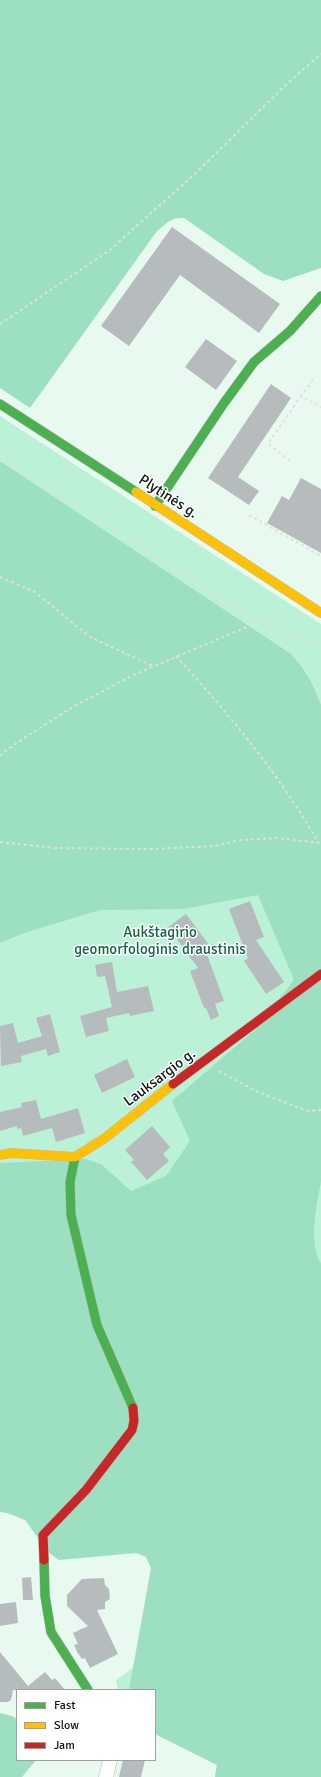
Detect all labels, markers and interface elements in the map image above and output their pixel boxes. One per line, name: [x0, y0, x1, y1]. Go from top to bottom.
street label: Plytinės g.: [135, 471, 201, 523]
park label: Aukštagirio geomorfologinis draustinis: [74, 924, 246, 959]
street label: Lauksargio g.: [120, 1045, 200, 1111]
legend: [16, 1689, 156, 1761]
text: Fast: [54, 1698, 75, 1713]
text: Slow: [54, 1718, 79, 1733]
text: Jam: [54, 1738, 75, 1753]

